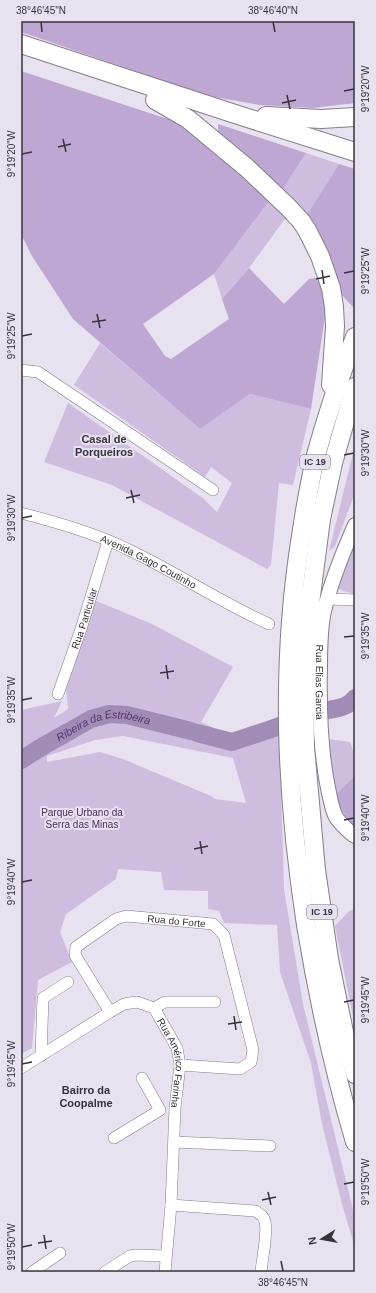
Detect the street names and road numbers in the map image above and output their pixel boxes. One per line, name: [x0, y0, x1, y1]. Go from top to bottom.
road number: IC 19: [300, 455, 330, 469]
street label: Avenida Gago Coutinho: [99, 533, 199, 591]
street label: Rua Particular: [69, 586, 99, 650]
street label: Rua Elias Garcia: [314, 644, 325, 720]
road number: IC 19: [307, 905, 337, 919]
street label: Rua do Forte: [147, 913, 207, 929]
street label: Rua Américo Farinha: [155, 1016, 185, 1109]

